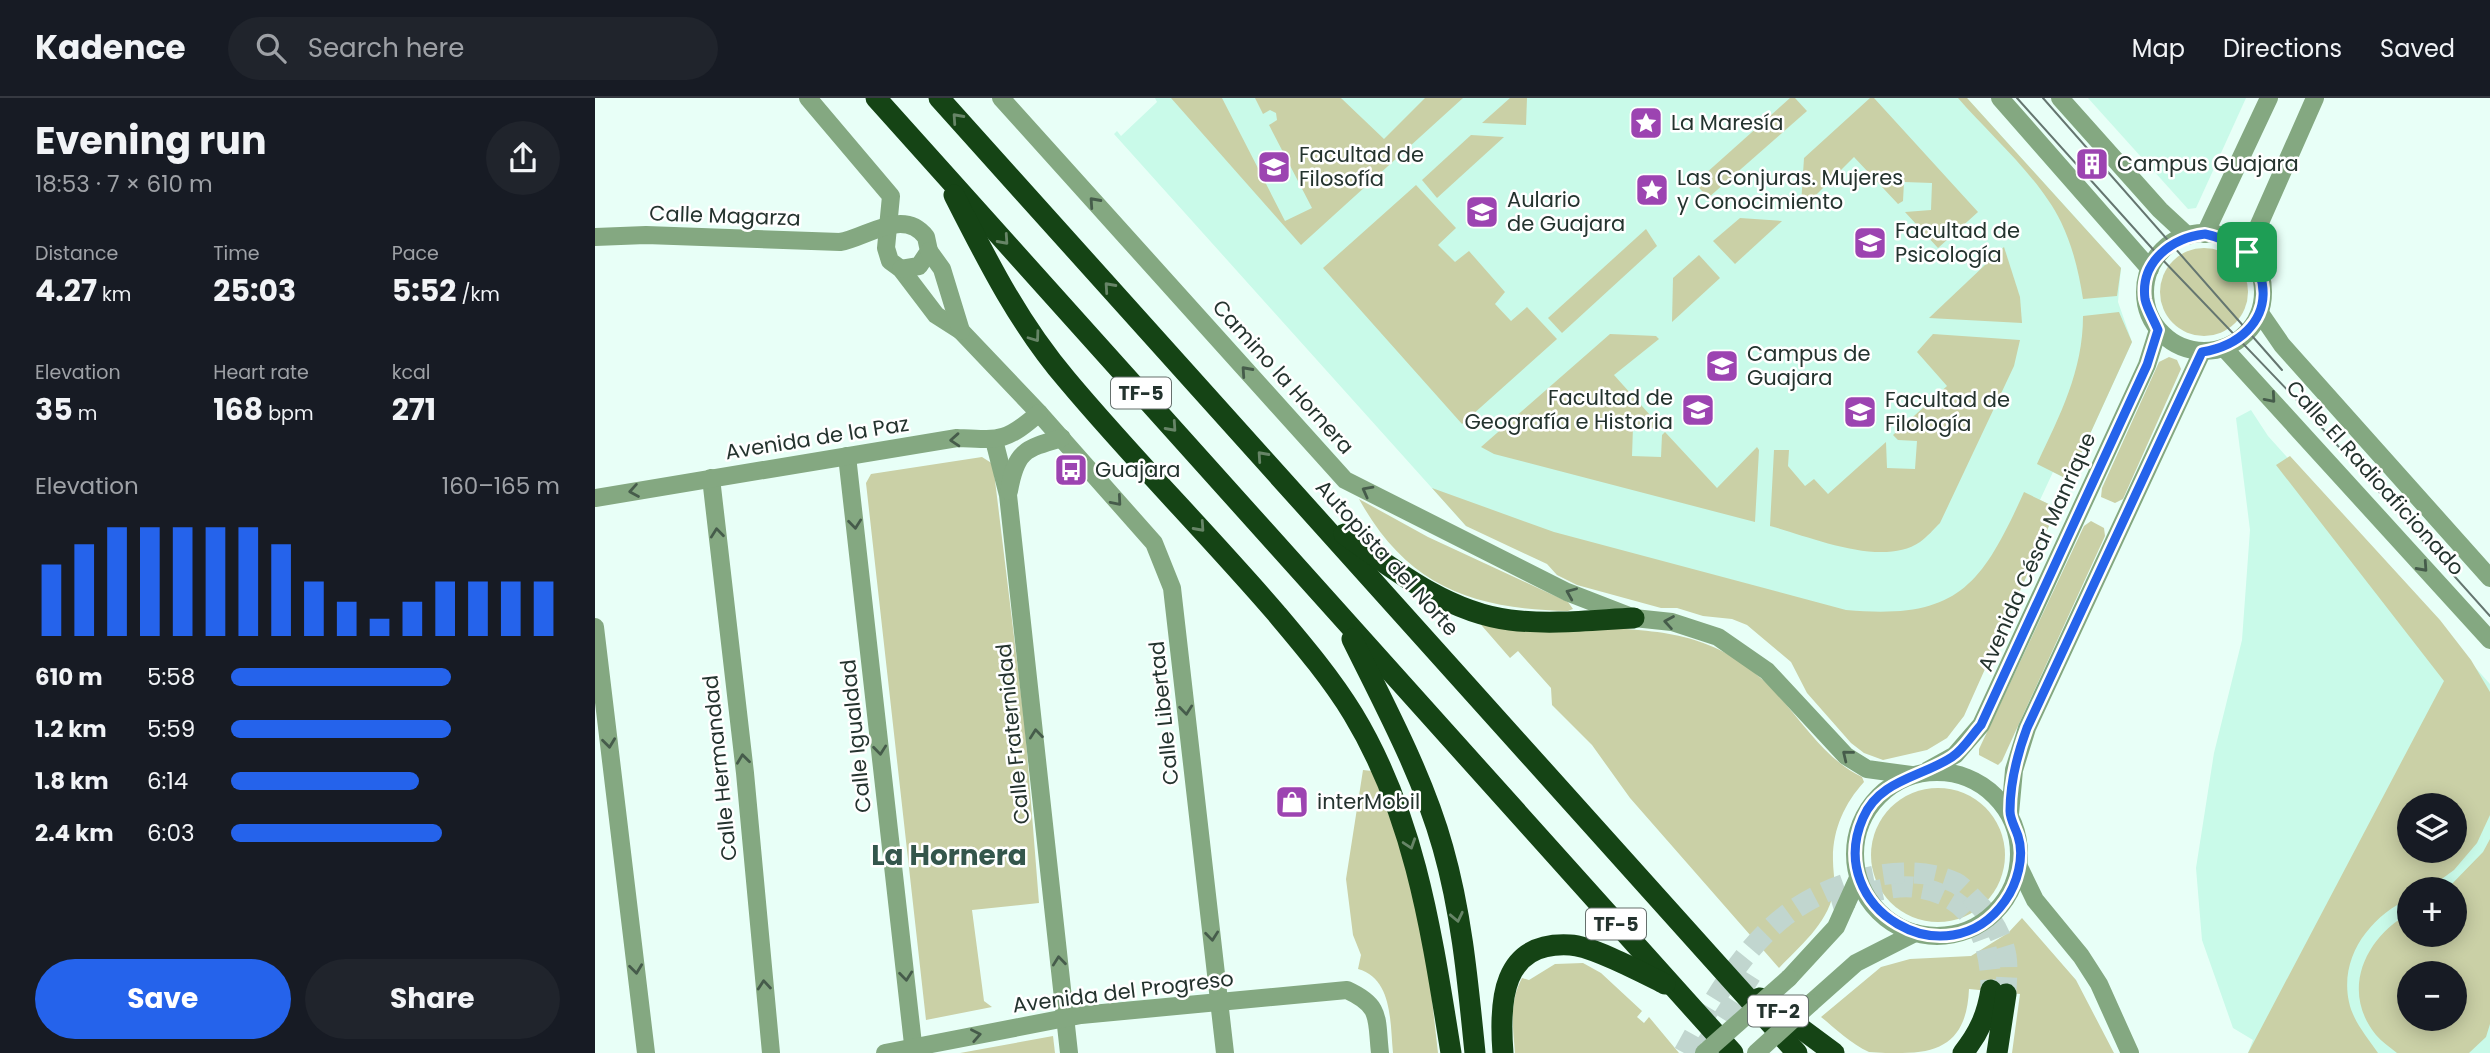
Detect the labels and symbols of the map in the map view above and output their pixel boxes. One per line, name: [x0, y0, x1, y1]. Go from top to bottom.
place icon: La Maresía: [1627, 104, 1665, 142]
place label: La Maresía: [1671, 108, 1783, 137]
one-way arrow: [953, 113, 965, 126]
place label: Facultad de Filosofía: [1299, 140, 1424, 193]
building icon: Campus Guajara: [2073, 145, 2111, 183]
school or university icon: Facultad de Filosofía: [1255, 148, 1293, 186]
place label: Campus Guajara: [2117, 149, 2299, 178]
place label: Las Conjuras. Mujeres y Conocimiento: [1677, 163, 1903, 216]
place icon: Las Conjuras. Mujeres y Conocimiento: [1633, 171, 1671, 209]
place label: Aulario de Guajara: [1507, 185, 1625, 238]
school or university icon: Aulario de Guajara: [1463, 193, 1501, 231]
one-way arrow: [1090, 197, 1102, 210]
street label: Calle Magarza: [649, 198, 801, 233]
place label: Facultad de Psicología: [1895, 216, 2020, 269]
pin: [2217, 222, 2277, 282]
school or university icon: Facultad de Psicología: [1851, 224, 1889, 262]
one-way arrow: [996, 232, 1008, 245]
one-way arrow: [1105, 282, 1118, 295]
street label: Camino la Hornera: [1206, 293, 1361, 460]
one-way arrow: [1026, 329, 1039, 342]
place label: Campus de Guajara: [1747, 339, 1870, 392]
school or university icon: Campus de Guajara: [1703, 347, 1741, 385]
one-way arrow: [1242, 366, 1254, 379]
street label: Calle El Radioaficionado: [2280, 374, 2471, 582]
road number: TF-5: [1111, 378, 1171, 408]
place label: Facultad de Geografía e Historia: [1465, 383, 1673, 436]
place label: Facultad de Filología: [1885, 385, 2010, 438]
one-way arrow: [2263, 389, 2275, 402]
school or university icon: Facultad de Geografía e Historia: [1679, 391, 1717, 429]
school or university icon: Facultad de Filología: [1841, 393, 1879, 431]
street label: Avenida de la Paz: [723, 409, 911, 466]
one-way arrow: [1164, 419, 1176, 432]
street label: Avenida César Manrique: [1971, 428, 2102, 676]
one-way arrow: [950, 432, 961, 447]
bus stop icon: Guajara: [1052, 451, 1090, 489]
one-way arrow: [1258, 451, 1270, 464]
place label: Guajara: [1095, 455, 1180, 484]
street label: Autopista del Norte: [1309, 473, 1465, 642]
one-way arrow: [628, 483, 640, 498]
one-way arrow: [1362, 486, 1374, 499]
one-way arrow: [1109, 493, 1121, 506]
one-way arrow: [847, 519, 862, 530]
one-way arrow: [1191, 519, 1204, 532]
one-way arrow: [710, 527, 725, 538]
one-way arrow: [2415, 558, 2428, 571]
one-way arrow: [1565, 587, 1578, 601]
one-way arrow: [1663, 616, 1675, 631]
street label: Calle Libertad: [1142, 640, 1185, 787]
street label: Calle Fraternidad: [989, 642, 1036, 826]
street label: Calle Igualdad: [833, 658, 878, 814]
street label: Calle Hermandad: [695, 674, 744, 862]
one-way arrow: [1179, 705, 1194, 716]
one-way arrow: [1029, 729, 1044, 740]
one-way arrow: [601, 737, 616, 749]
one-way arrow: [873, 744, 888, 756]
one-way arrow: [1843, 751, 1855, 764]
one-way arrow: [735, 753, 750, 764]
shop icon: interMobil: [1273, 783, 1311, 821]
place label: interMobil: [1317, 787, 1420, 816]
district label: La Hornera: [871, 836, 1027, 875]
one-way arrow: [1402, 838, 1417, 850]
road number: TF-5: [1586, 908, 1646, 940]
one-way arrow: [1449, 911, 1464, 923]
one-way arrow: [1204, 931, 1219, 942]
one-way arrow: [1052, 955, 1067, 966]
one-way arrow: [628, 963, 643, 975]
street label: Avenida del Progreso: [1011, 964, 1235, 1019]
one-way arrow: [898, 970, 913, 982]
one-way arrow: [757, 979, 772, 991]
road number: TF-2: [1748, 995, 1808, 1026]
one-way arrow: [970, 1029, 982, 1044]

